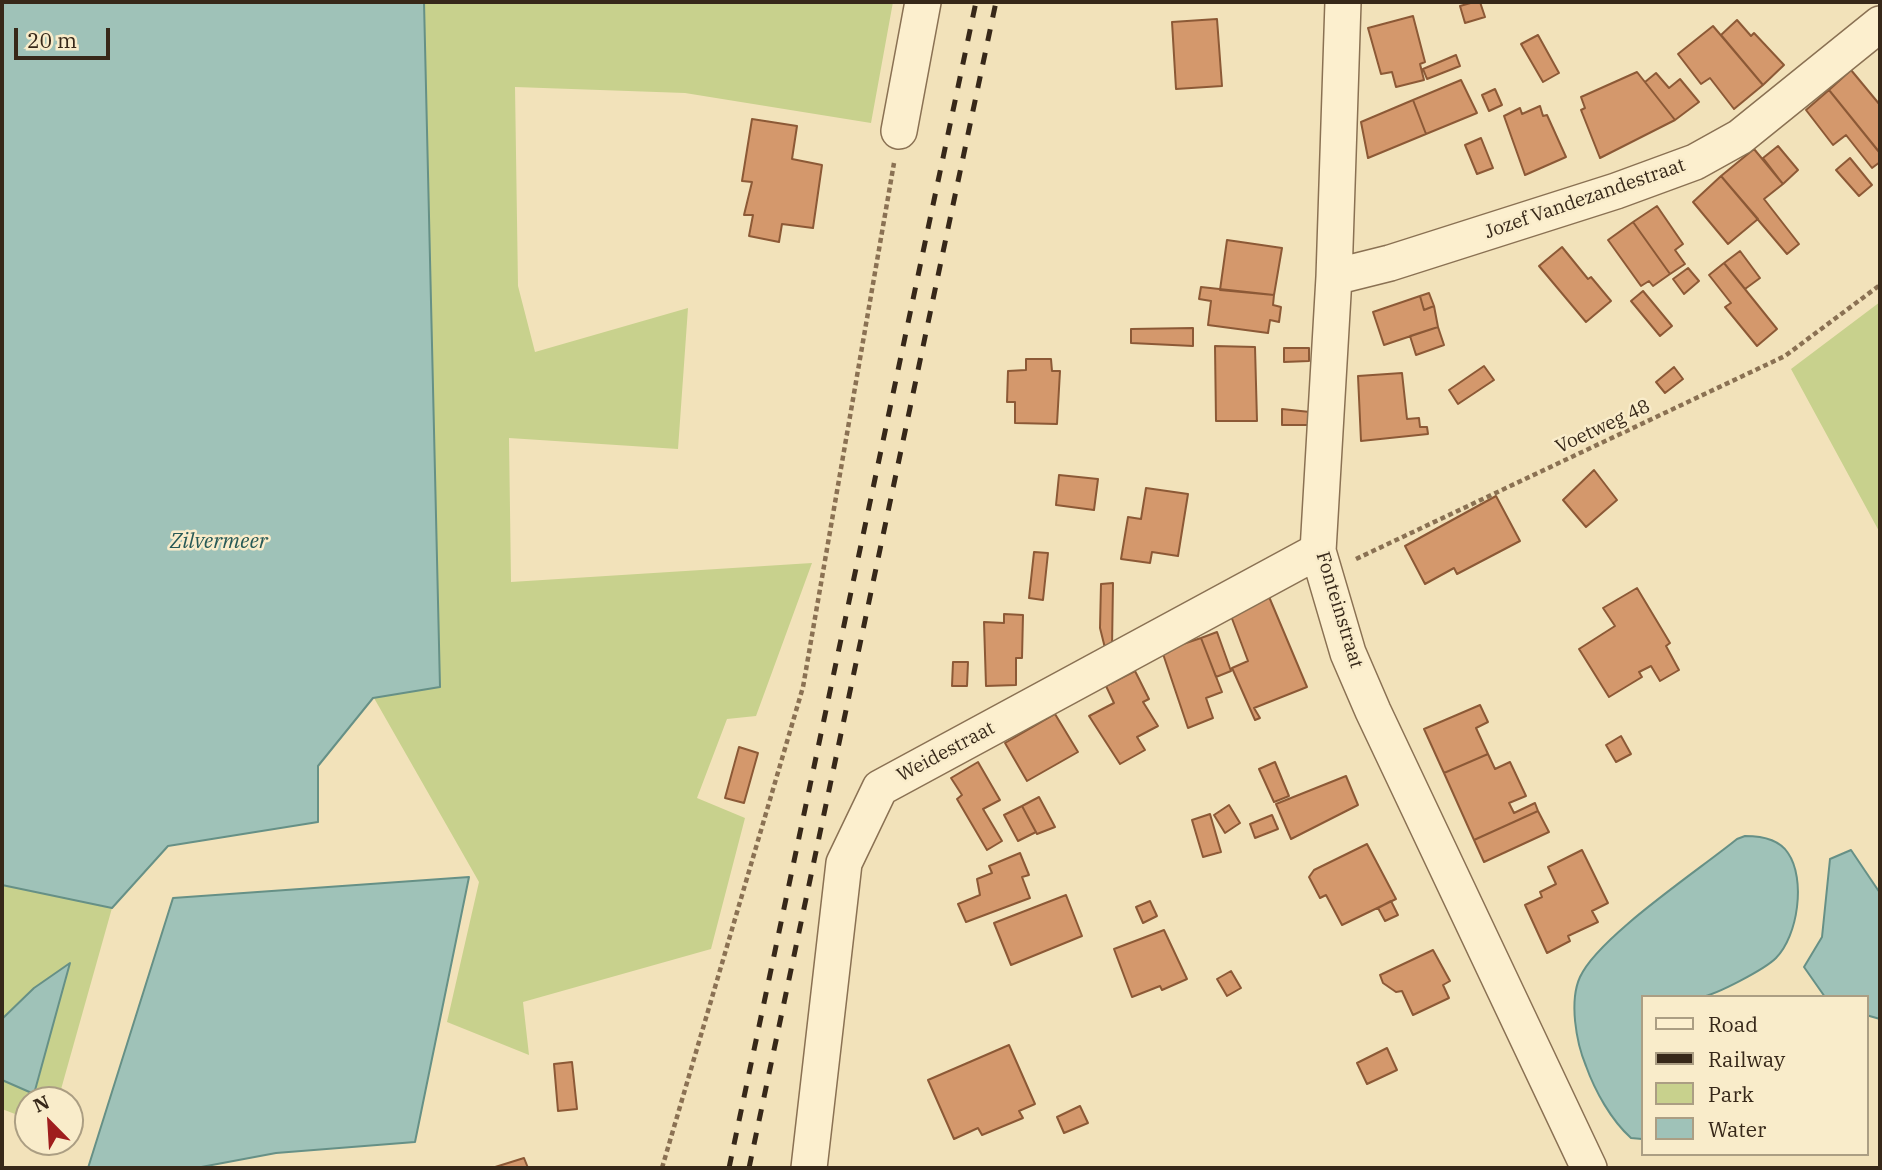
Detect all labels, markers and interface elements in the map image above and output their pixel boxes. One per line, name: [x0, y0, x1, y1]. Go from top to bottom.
scale bar: [18, 14, 114, 58]
text: 20 m: [27, 26, 77, 54]
street label: Jozef Vandezandestraat: [1482, 154, 1688, 244]
street label: Voetweg 48: [1552, 395, 1654, 459]
water label: Zilvermeer: [170, 529, 268, 555]
street label: Fonteinstraat: [1310, 549, 1368, 671]
street label: Weidestraat: [893, 717, 999, 787]
legend: [1640, 995, 1868, 1156]
text: Road: [1708, 1010, 1758, 1038]
text: Railway: [1708, 1045, 1785, 1073]
text: Park: [1708, 1080, 1754, 1108]
north arrow: [14, 1086, 84, 1156]
text: N: [30, 1090, 53, 1118]
text: Water: [1708, 1115, 1766, 1143]

